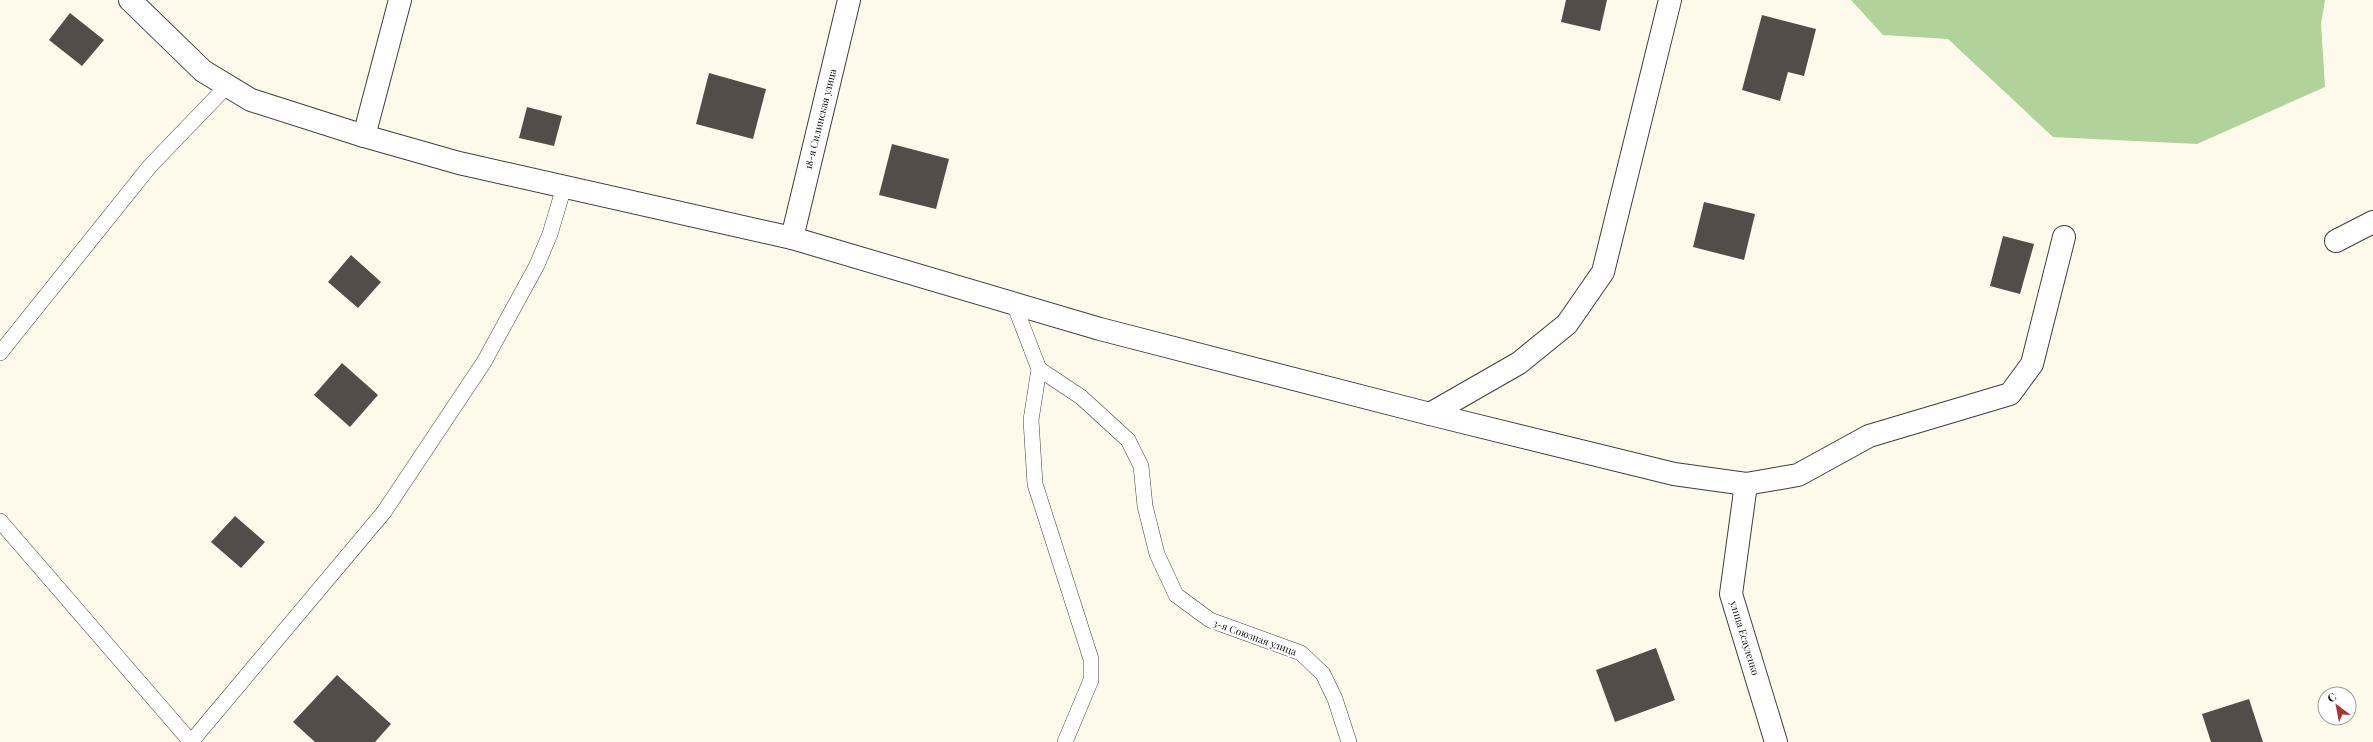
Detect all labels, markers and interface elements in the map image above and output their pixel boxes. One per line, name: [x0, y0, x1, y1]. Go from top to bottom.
street label: 18-я Силинская улица: [801, 67, 839, 171]
street label: улица Есауленко: [1727, 598, 1763, 677]
street label: 3-я Союзная улица: [1211, 615, 1299, 659]
north arrow: [2317, 686, 2357, 726]
text: С: [2324, 689, 2339, 706]

